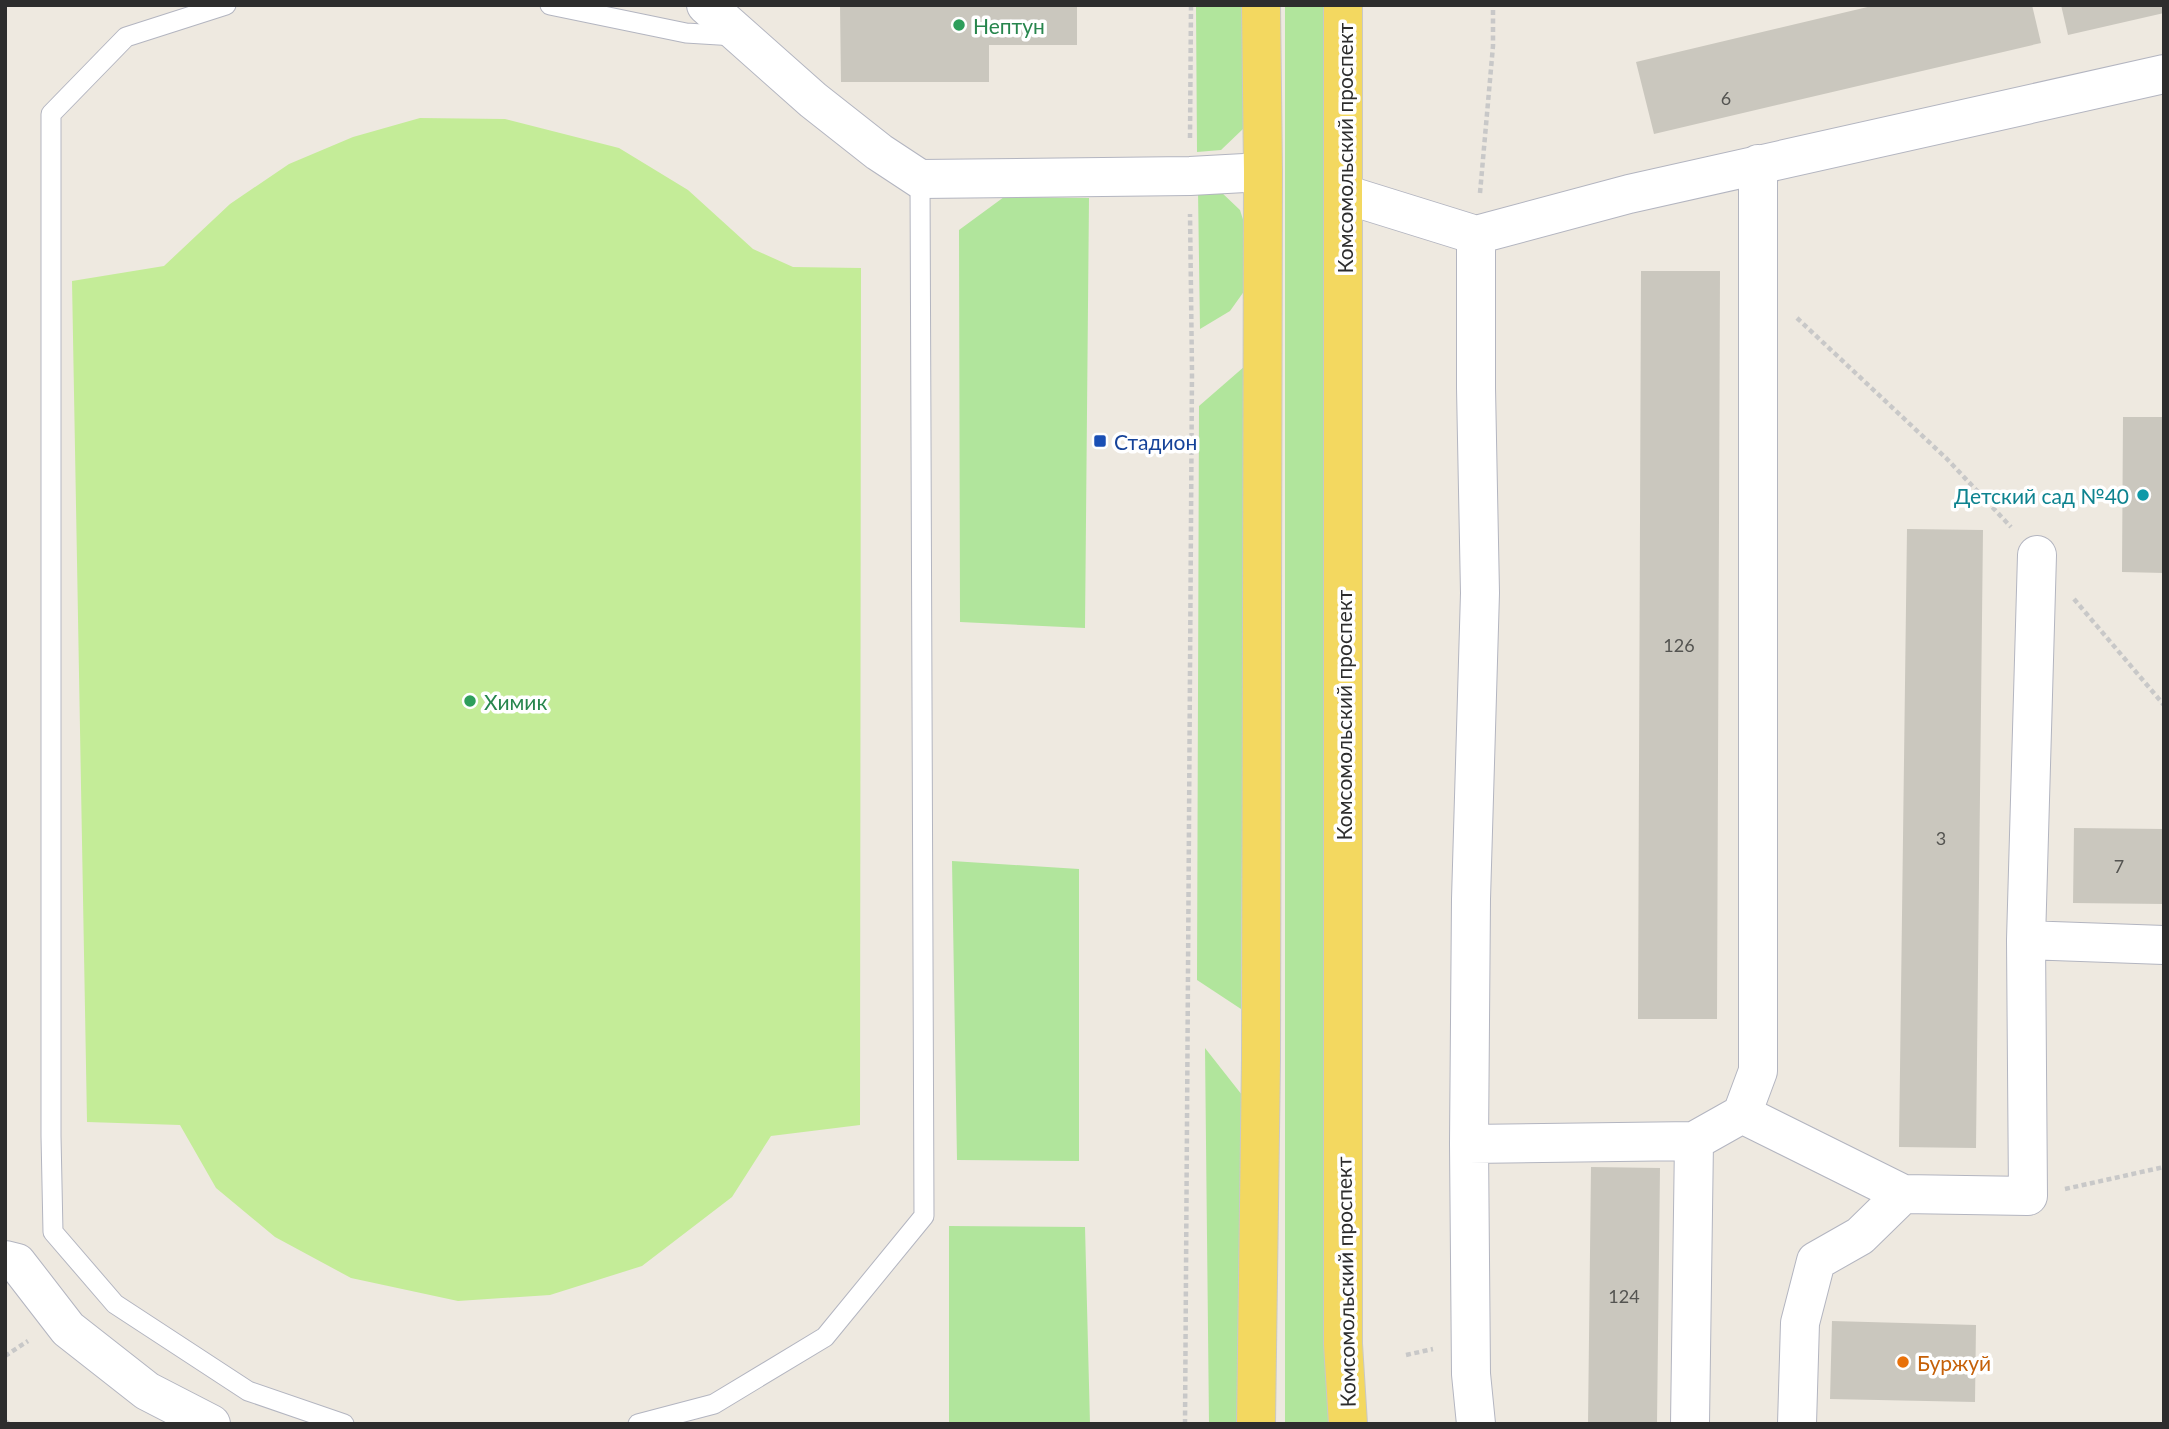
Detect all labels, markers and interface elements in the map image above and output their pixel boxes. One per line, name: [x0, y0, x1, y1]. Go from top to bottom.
place label: Нептун: [973, 13, 1045, 38]
marker: Нептун: [951, 17, 967, 33]
street label: Комсомольский проспект: [1332, 22, 1357, 273]
house number: 6: [1721, 87, 1731, 109]
place label: Стадион: [1114, 429, 1197, 454]
marker: Стадион: [1092, 433, 1108, 449]
place label: Детский сад №40: [1954, 483, 2129, 508]
marker: Детский сад №40: [2135, 487, 2151, 503]
street label: Комсомольский проспект: [1331, 589, 1356, 840]
house number: 126: [1663, 634, 1695, 656]
place label: Химик: [484, 689, 547, 714]
marker: Химик: [462, 693, 478, 709]
house number: 3: [1936, 827, 1946, 849]
house number: 7: [2114, 855, 2124, 877]
street label: Комсомольский проспект: [1330, 1156, 1360, 1408]
house number: 124: [1608, 1285, 1640, 1307]
place label: Буржуй: [1917, 1350, 1991, 1375]
marker: Буржуй: [1895, 1354, 1911, 1370]

